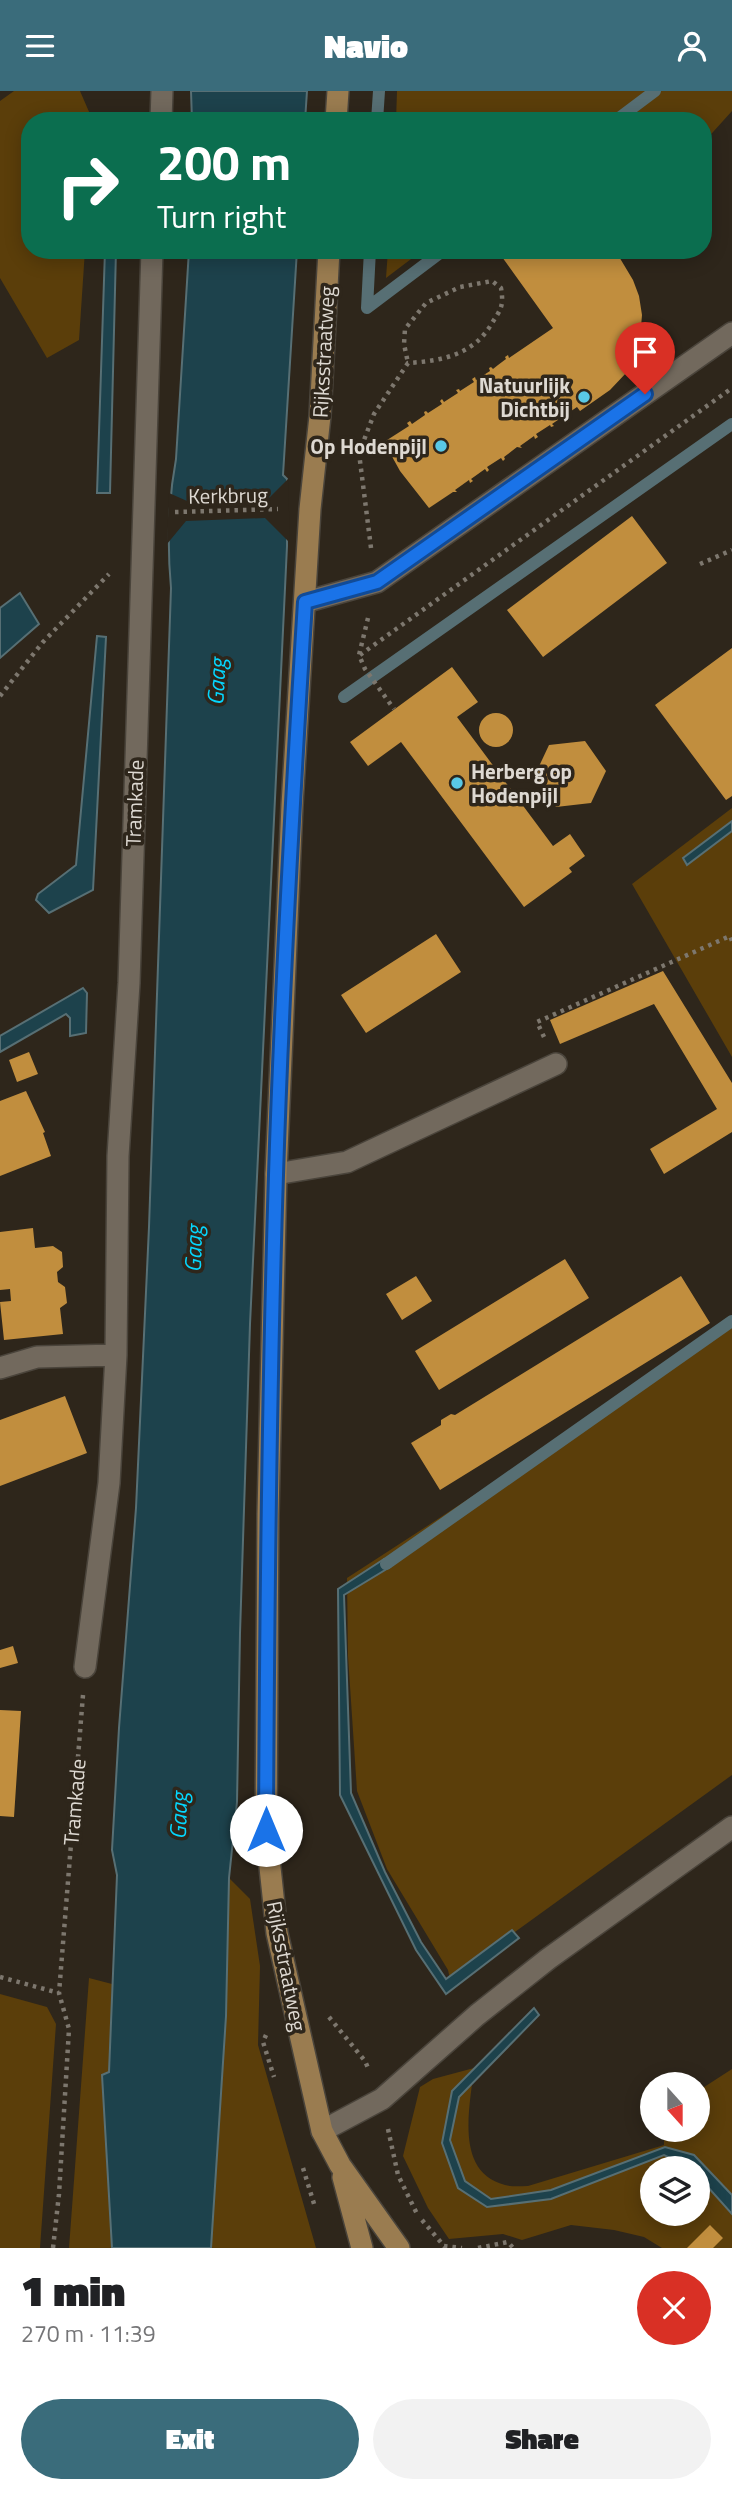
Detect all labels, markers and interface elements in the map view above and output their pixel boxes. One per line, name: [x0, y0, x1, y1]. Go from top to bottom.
text: Navio: [324, 22, 408, 70]
icon: menu: [21, 27, 59, 65]
icon: person: [673, 27, 711, 65]
text: 200 m: [157, 124, 291, 199]
icon: right: [42, 140, 133, 231]
text: Turn right: [157, 192, 286, 240]
street label: Rijksstraatweg: [304, 285, 342, 419]
pin: [615, 322, 675, 394]
icon: arrive: [626, 333, 664, 371]
place label: Natuurlijk Dichtbij: [479, 369, 570, 425]
marker: Natuurlijk Dichtbij: [576, 389, 592, 405]
place label: Op Hodenpijl: [310, 430, 427, 462]
marker: Op Hodenpijl: [433, 438, 449, 454]
street label: Kerkbrug: [188, 478, 268, 512]
water label: Gaag: [197, 655, 235, 706]
place label: Herberg op Hodenpijl: [471, 755, 572, 811]
street label: Tramkade: [116, 759, 152, 847]
marker: Herberg op Hodenpijl: [449, 775, 465, 791]
water label: Gaag: [175, 1223, 211, 1273]
street label: Tramkade: [54, 1757, 94, 1847]
water label: Gaag: [160, 1790, 196, 1840]
position arrow: [229, 1793, 303, 1867]
street label: Rijksstraatweg: [259, 1898, 315, 2034]
north arrow: [640, 2072, 710, 2142]
map controls: [640, 2072, 710, 2226]
button: layers: [640, 2156, 710, 2226]
text: 1 min: [21, 2258, 125, 2322]
button: close: [637, 2271, 711, 2345]
text: 270 m · 11:39: [21, 2316, 156, 2351]
button: Exit: [21, 2399, 359, 2479]
button: Share: [373, 2399, 711, 2479]

